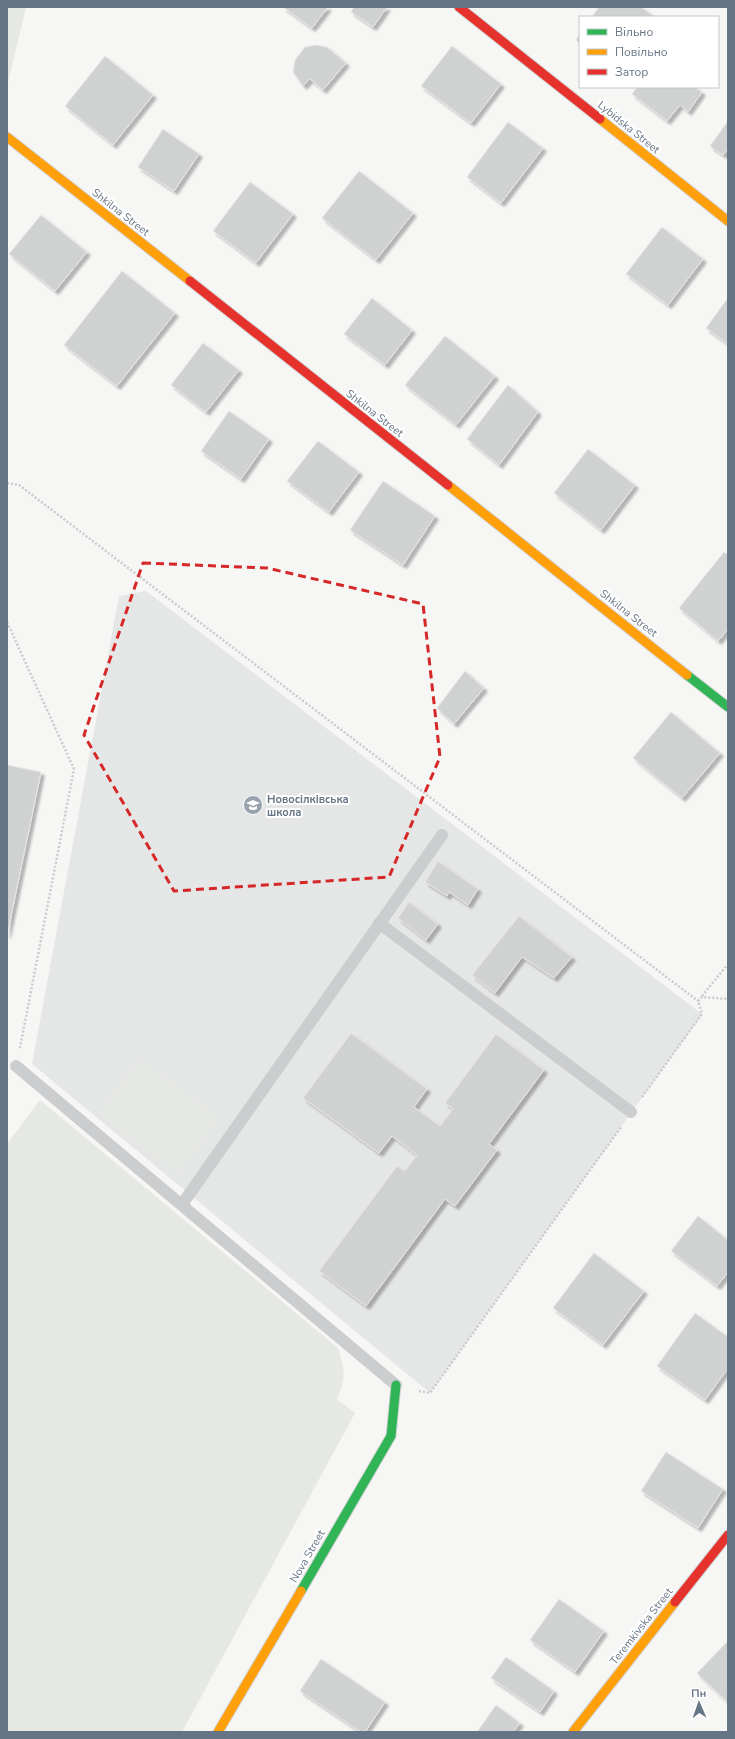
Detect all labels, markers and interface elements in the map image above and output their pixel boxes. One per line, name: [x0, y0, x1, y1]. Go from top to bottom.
legend: [579, 16, 719, 88]
text: Вільно: [615, 24, 653, 40]
text: Повільно: [615, 44, 668, 60]
text: Затор: [615, 64, 648, 80]
street label: Lybidska Street: [594, 98, 663, 157]
street label: Shkilna Street: [89, 185, 153, 240]
street label: Shkilna Street: [343, 386, 407, 441]
street label: Shkilna Street: [597, 586, 661, 641]
place label: Новосілківська школа: [267, 792, 349, 820]
school or university icon: Новосілківська школа: [242, 794, 264, 816]
street label: Nova Street: [286, 1527, 329, 1585]
street label: Teremkivska Street: [607, 1585, 676, 1668]
north arrow: [679, 1683, 719, 1723]
text: Пн: [691, 1686, 706, 1701]

